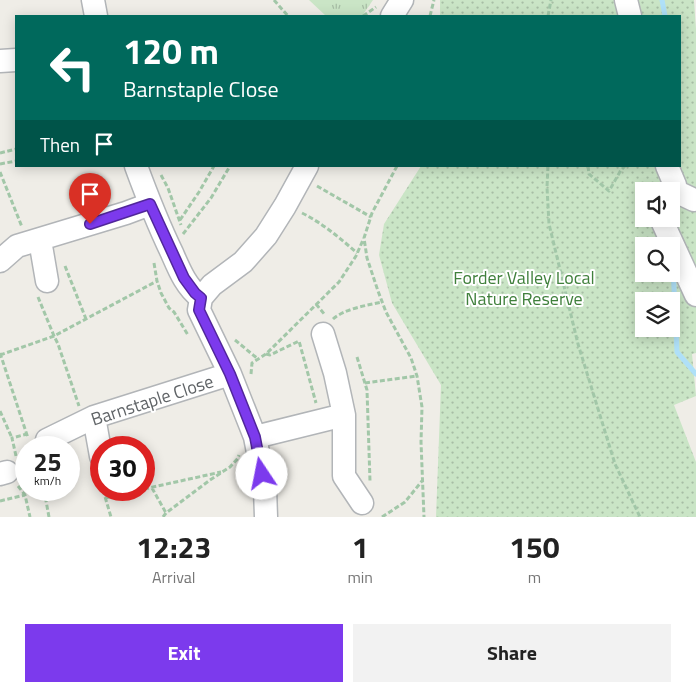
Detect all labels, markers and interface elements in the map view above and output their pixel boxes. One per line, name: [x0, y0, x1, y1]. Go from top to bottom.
text: 120 m: [123, 24, 219, 78]
icon: left: [40, 35, 105, 100]
text: Barnstaple Close: [123, 72, 279, 106]
text: Then: [40, 130, 80, 159]
icon: arrive: [90, 130, 118, 158]
pin: [69, 173, 111, 224]
icon: arrive: [76, 180, 104, 208]
map controls: [635, 182, 680, 337]
button: sound: [635, 182, 680, 227]
button: search: [635, 237, 680, 282]
park label: Forder Valley Local Nature Reserve: [453, 264, 595, 312]
button: layers: [635, 292, 680, 337]
street label: Barnstaple Close: [87, 367, 217, 433]
speed limit sign: 30: [90, 436, 155, 501]
text: 25: [33, 443, 62, 481]
position arrow: [235, 447, 287, 499]
text: km/h: [34, 471, 61, 490]
text: 12:23: [136, 524, 211, 570]
text: 1: [352, 524, 369, 570]
text: 150: [509, 524, 560, 570]
text: Arrival: [152, 565, 195, 589]
text: min: [347, 565, 373, 589]
text: m: [528, 565, 541, 589]
button: Exit: [25, 624, 343, 682]
button: Share: [353, 624, 671, 682]

